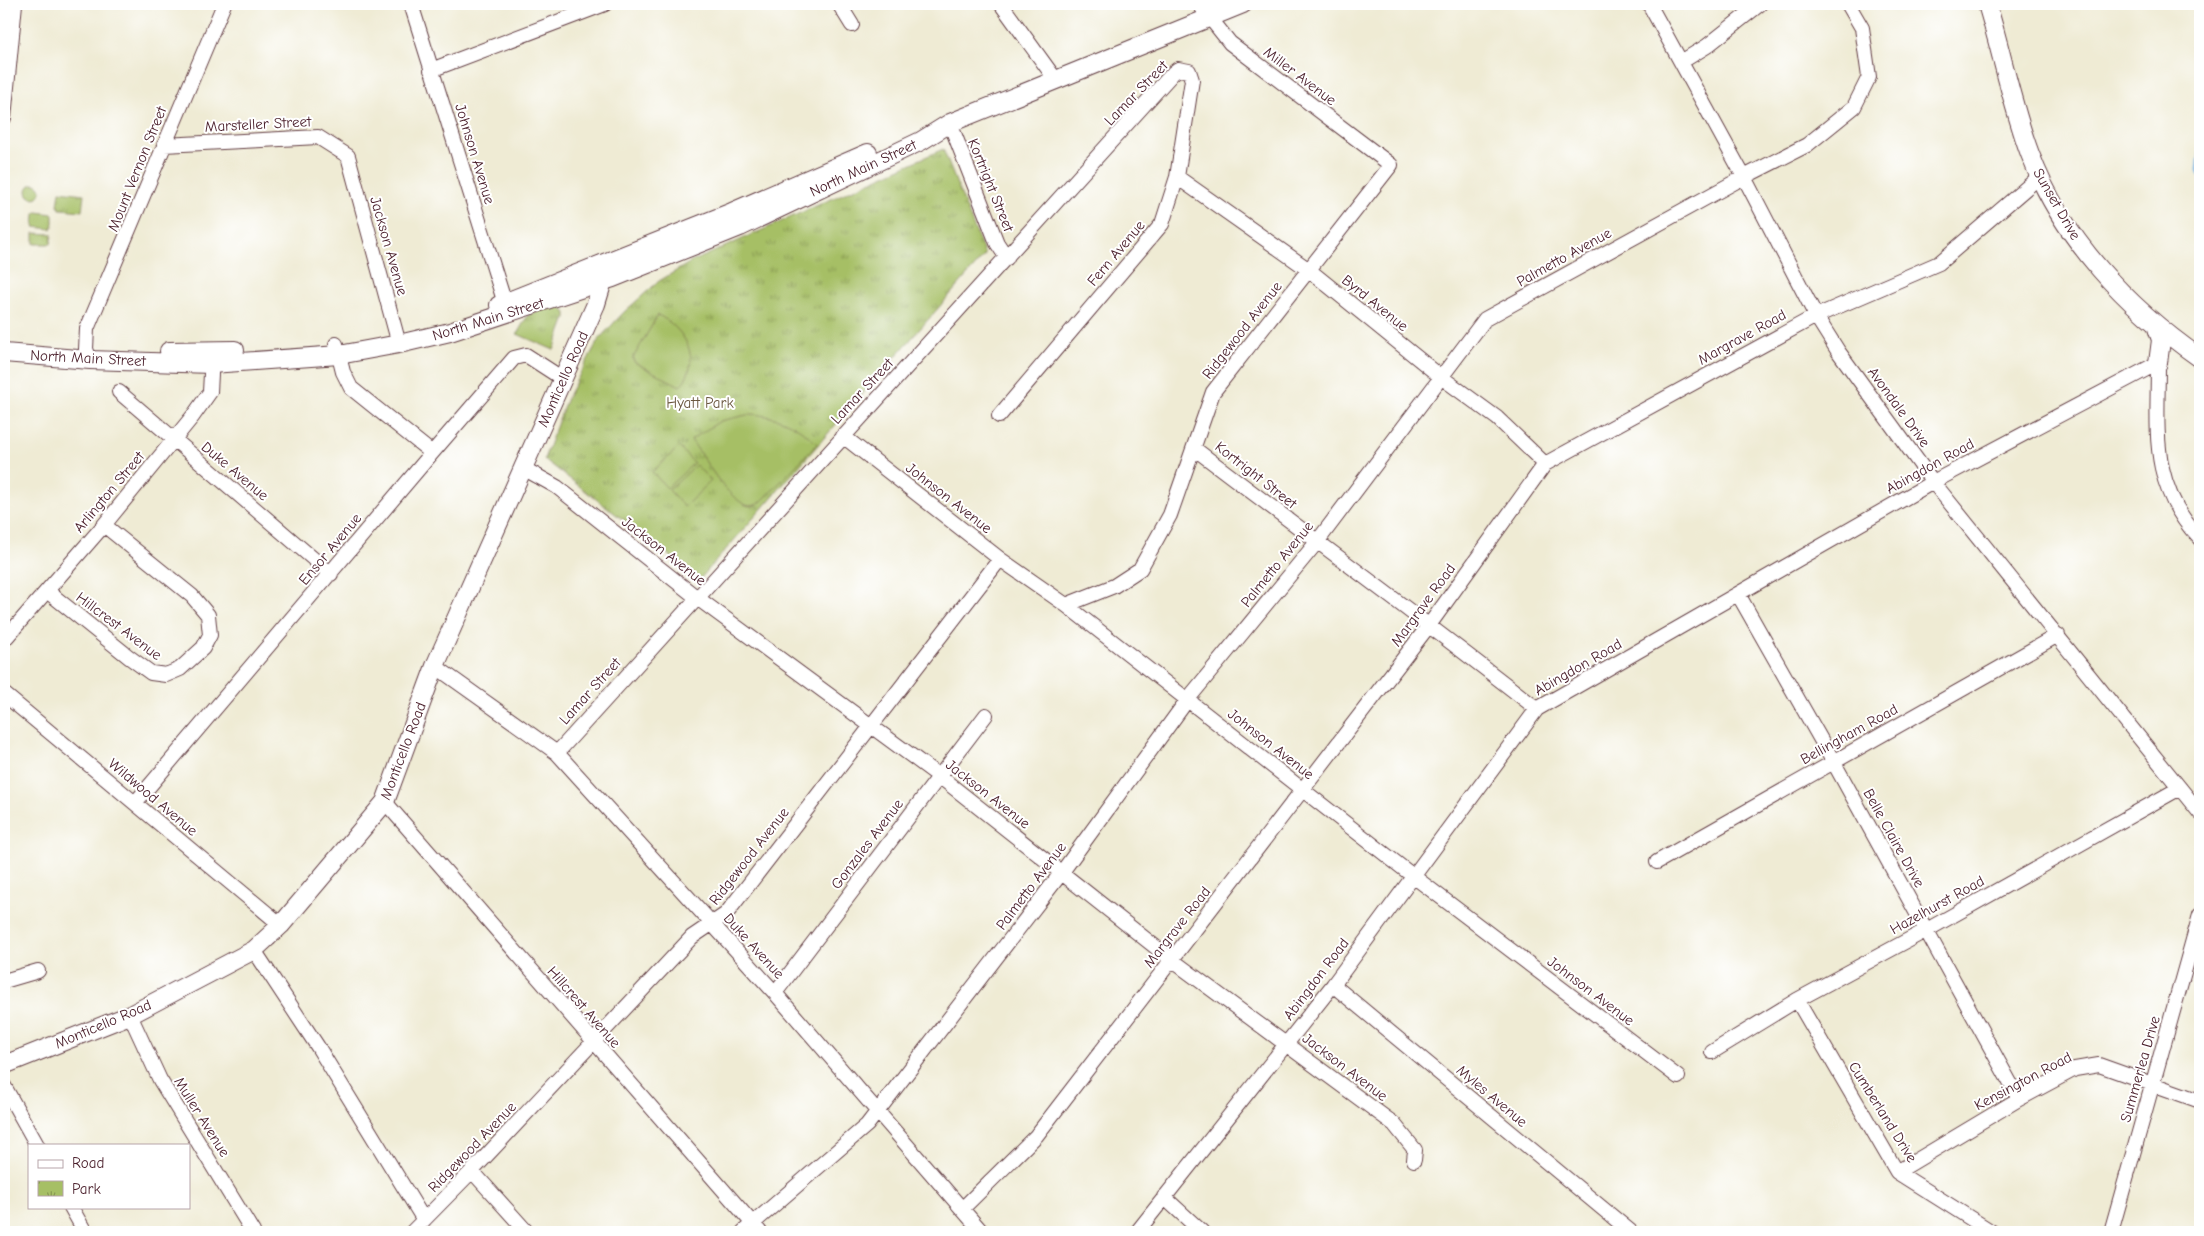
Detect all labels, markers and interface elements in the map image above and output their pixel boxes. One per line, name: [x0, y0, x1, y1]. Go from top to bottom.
street label: Miller Avenue: [1260, 43, 1340, 110]
street label: Lamar Street: [1100, 56, 1172, 129]
street label: Johnson Avenue: [451, 102, 499, 207]
street label: Mount Vernon Street: [104, 103, 171, 234]
street label: Marsteller Street: [204, 112, 312, 136]
street label: North Main Street: [807, 135, 920, 201]
street label: Kortright Street: [964, 136, 1018, 235]
street label: Sunset Drive: [2029, 165, 2085, 243]
street label: Jackson Avenue: [366, 194, 412, 298]
street label: Fern Avenue: [1083, 216, 1149, 290]
street label: Palmetto Avenue: [1514, 223, 1615, 290]
street label: Byrd Avenue: [1338, 271, 1412, 336]
street label: Ridgewood Avenue: [1198, 277, 1286, 382]
street label: North Main Street: [430, 293, 547, 345]
street label: Margrave Road: [1695, 305, 1789, 369]
street label: Monticello Road: [534, 328, 592, 430]
street label: North Main Street: [30, 346, 147, 370]
street label: Lamar Street: [827, 354, 898, 428]
street label: Avondale Drive: [1864, 363, 1934, 451]
park label: Hyatt Park: [666, 394, 734, 412]
street label: Abingdon Road: [1883, 434, 1977, 498]
street label: Kortright Street: [1212, 437, 1301, 513]
street label: Duke Avenue: [198, 438, 273, 505]
street label: Arlington Street: [70, 447, 149, 536]
street label: Johnson Avenue: [902, 459, 996, 537]
street label: Ensor Avenue: [295, 509, 366, 589]
street label: Jackson Avenue: [618, 512, 710, 590]
street label: Palmetto Avenue: [1237, 517, 1317, 611]
street label: Margrave Road: [1387, 560, 1459, 650]
street label: Hillcrest Avenue: [73, 588, 166, 664]
street label: Abingdon Road: [1531, 635, 1625, 699]
street label: Lamar Street: [555, 653, 625, 728]
street label: Monticello Road: [376, 700, 430, 802]
street label: Bellingham Road: [1797, 700, 1901, 768]
street label: Johnson Avenue: [1224, 705, 1318, 783]
street label: Wildwood Avenue: [105, 754, 202, 840]
street label: Jackson Avenue: [942, 755, 1034, 833]
street label: Belle Claire Drive: [1859, 786, 1929, 891]
street label: Gonzales Avenue: [827, 795, 907, 893]
street label: Ridgewood Avenue: [705, 803, 793, 908]
street label: Palmetto Avenue: [992, 838, 1070, 934]
street label: Hazelhurst Road: [1887, 872, 1987, 938]
street label: Margrave Road: [1140, 883, 1214, 971]
street label: Duke Avenue: [720, 909, 789, 983]
street label: Abingdon Road: [1279, 934, 1353, 1024]
street label: Johnson Avenue: [1544, 952, 1638, 1030]
street label: Hillcrest Avenue: [544, 962, 625, 1052]
street label: Monticello Road: [52, 996, 154, 1052]
street label: Summerlea Drive: [2116, 1013, 2164, 1124]
street label: Jackson Avenue: [1299, 1029, 1392, 1105]
street label: Kensington Road: [1971, 1048, 2075, 1114]
street label: Cumberland Drive: [1845, 1058, 1921, 1166]
street label: Myles Avenue: [1453, 1061, 1531, 1131]
street label: Muller Avenue: [170, 1074, 234, 1161]
street label: Ridgewood Avenue: [424, 1098, 520, 1196]
legend: [28, 1144, 190, 1208]
text: Road: [72, 1154, 104, 1172]
text: Park: [72, 1180, 101, 1198]

